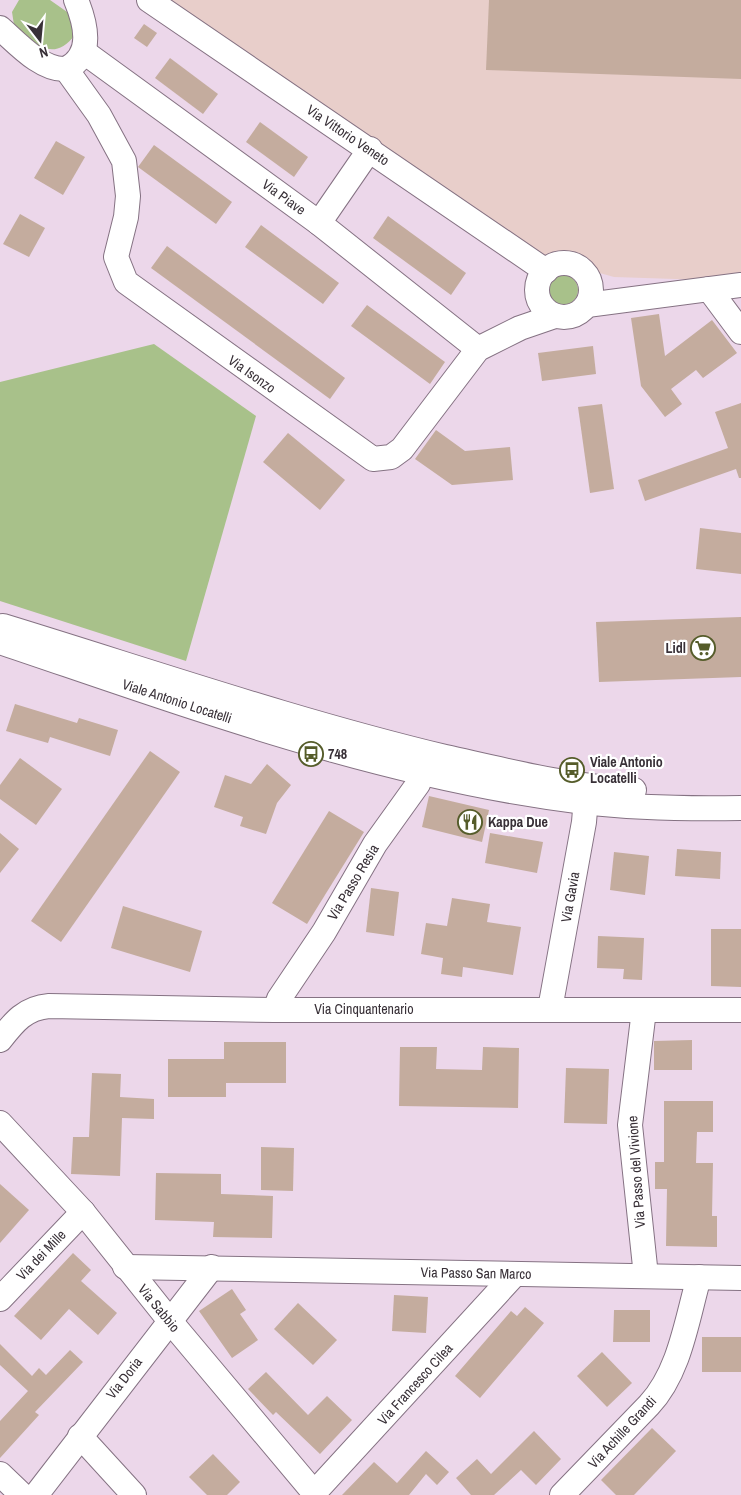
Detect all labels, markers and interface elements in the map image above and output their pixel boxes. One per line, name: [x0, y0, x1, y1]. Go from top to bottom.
north arrow: [15, 15, 65, 65]
text: N: [37, 43, 50, 62]
street label: Via Vittorio Veneto: [303, 101, 393, 169]
street label: Via Piave: [259, 175, 309, 219]
street label: Via Isonzo: [225, 351, 279, 397]
supermarket icon: Lidl: [690, 635, 716, 661]
place label: Lidl: [666, 639, 686, 657]
street label: Viale Antonio Locatelli: [120, 675, 234, 727]
bus stop icon: 748: [298, 741, 324, 767]
place label: 748: [328, 745, 347, 763]
place label: Viale Antonio Locatelli: [590, 753, 663, 787]
bus stop icon: Viale Antonio Locatelli: [559, 757, 585, 783]
restaurant icon: Kappa Due: [457, 809, 483, 835]
place label: Kappa Due: [488, 813, 548, 831]
street label: Via Passo Resia: [323, 840, 383, 923]
street label: Via Gavia: [557, 870, 583, 924]
street label: Via Cinquantenario: [314, 1000, 414, 1018]
street label: Via Passo del Vivione: [623, 1115, 649, 1229]
street label: Via dei Mille: [12, 1226, 70, 1284]
street label: Via Passo San Marco: [420, 1263, 532, 1283]
street label: Via Sabbio: [134, 1280, 184, 1336]
street label: Via Francesco Cilea: [374, 1339, 457, 1429]
street label: Via Doria: [102, 1353, 146, 1403]
street label: Via Achille Grandi: [584, 1392, 660, 1472]

